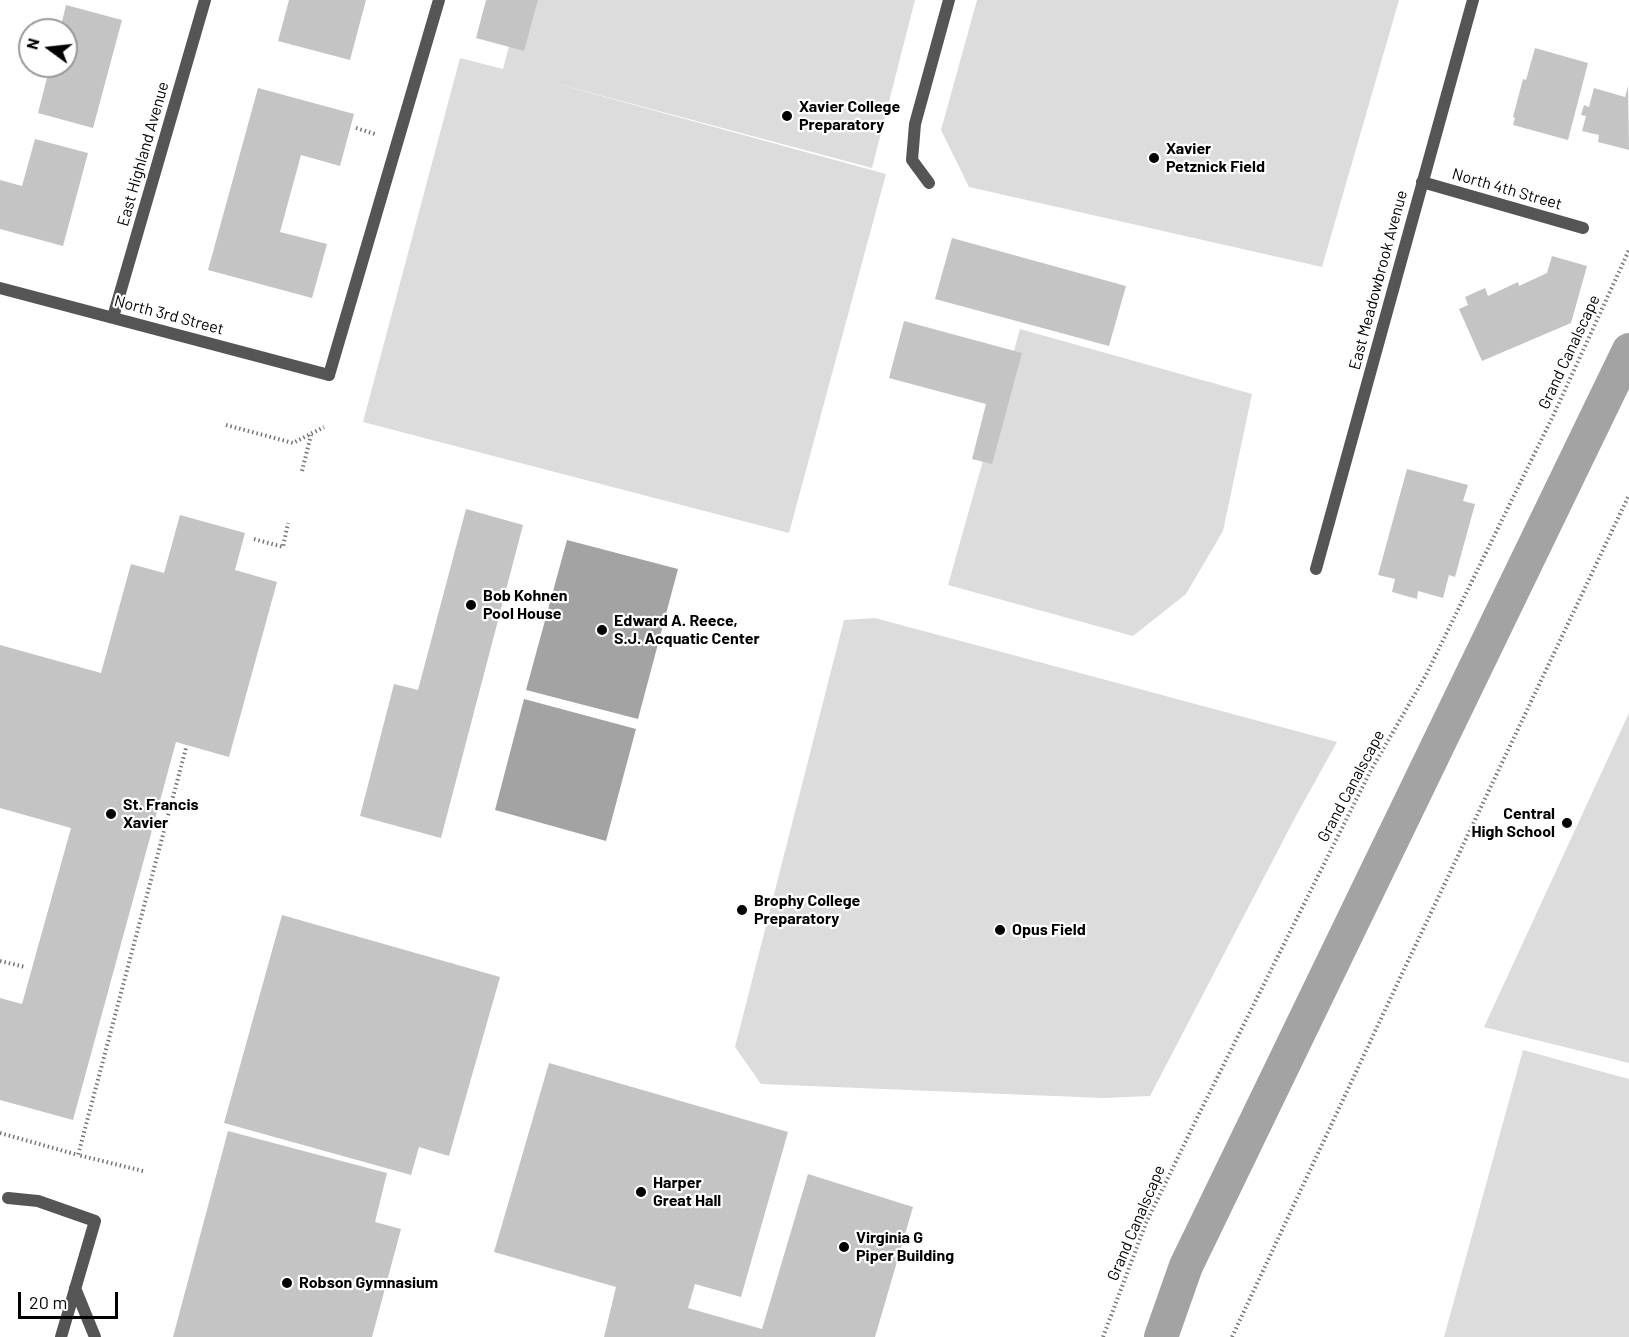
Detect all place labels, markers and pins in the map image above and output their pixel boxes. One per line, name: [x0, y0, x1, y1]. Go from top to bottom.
place label: Xavier College Preparatory: [799, 97, 900, 135]
marker: Xavier College Preparatory: [780, 109, 794, 123]
place label: Xavier Petznick Field: [1166, 139, 1265, 177]
marker: Xavier Petznick Field: [1147, 151, 1161, 165]
place label: Bob Kohnen Pool House: [483, 586, 567, 624]
marker: Bob Kohnen Pool House: [464, 598, 478, 612]
place label: Edward A. Reece, S.J. Acquatic Center: [614, 611, 760, 649]
marker: Edward A. Reece, S.J. Acquatic Center: [595, 623, 609, 637]
place label: St. Francis Xavier: [123, 795, 199, 833]
place label: Central High School: [1471, 804, 1555, 842]
marker: St. Francis Xavier: [104, 807, 118, 821]
marker: Central High School: [1560, 816, 1574, 830]
place label: Brophy College Preparatory: [754, 891, 860, 929]
marker: Brophy College Preparatory: [735, 903, 749, 917]
place label: Opus Field: [1012, 920, 1086, 940]
marker: Opus Field: [993, 923, 1007, 937]
place label: Harper Great Hall: [653, 1173, 721, 1211]
marker: Harper Great Hall: [634, 1185, 648, 1199]
place label: Virginia G Piper Building: [856, 1228, 954, 1266]
marker: Virginia G Piper Building: [837, 1240, 851, 1254]
place label: Robson Gymnasium: [299, 1273, 438, 1293]
marker: Robson Gymnasium: [280, 1276, 294, 1290]

